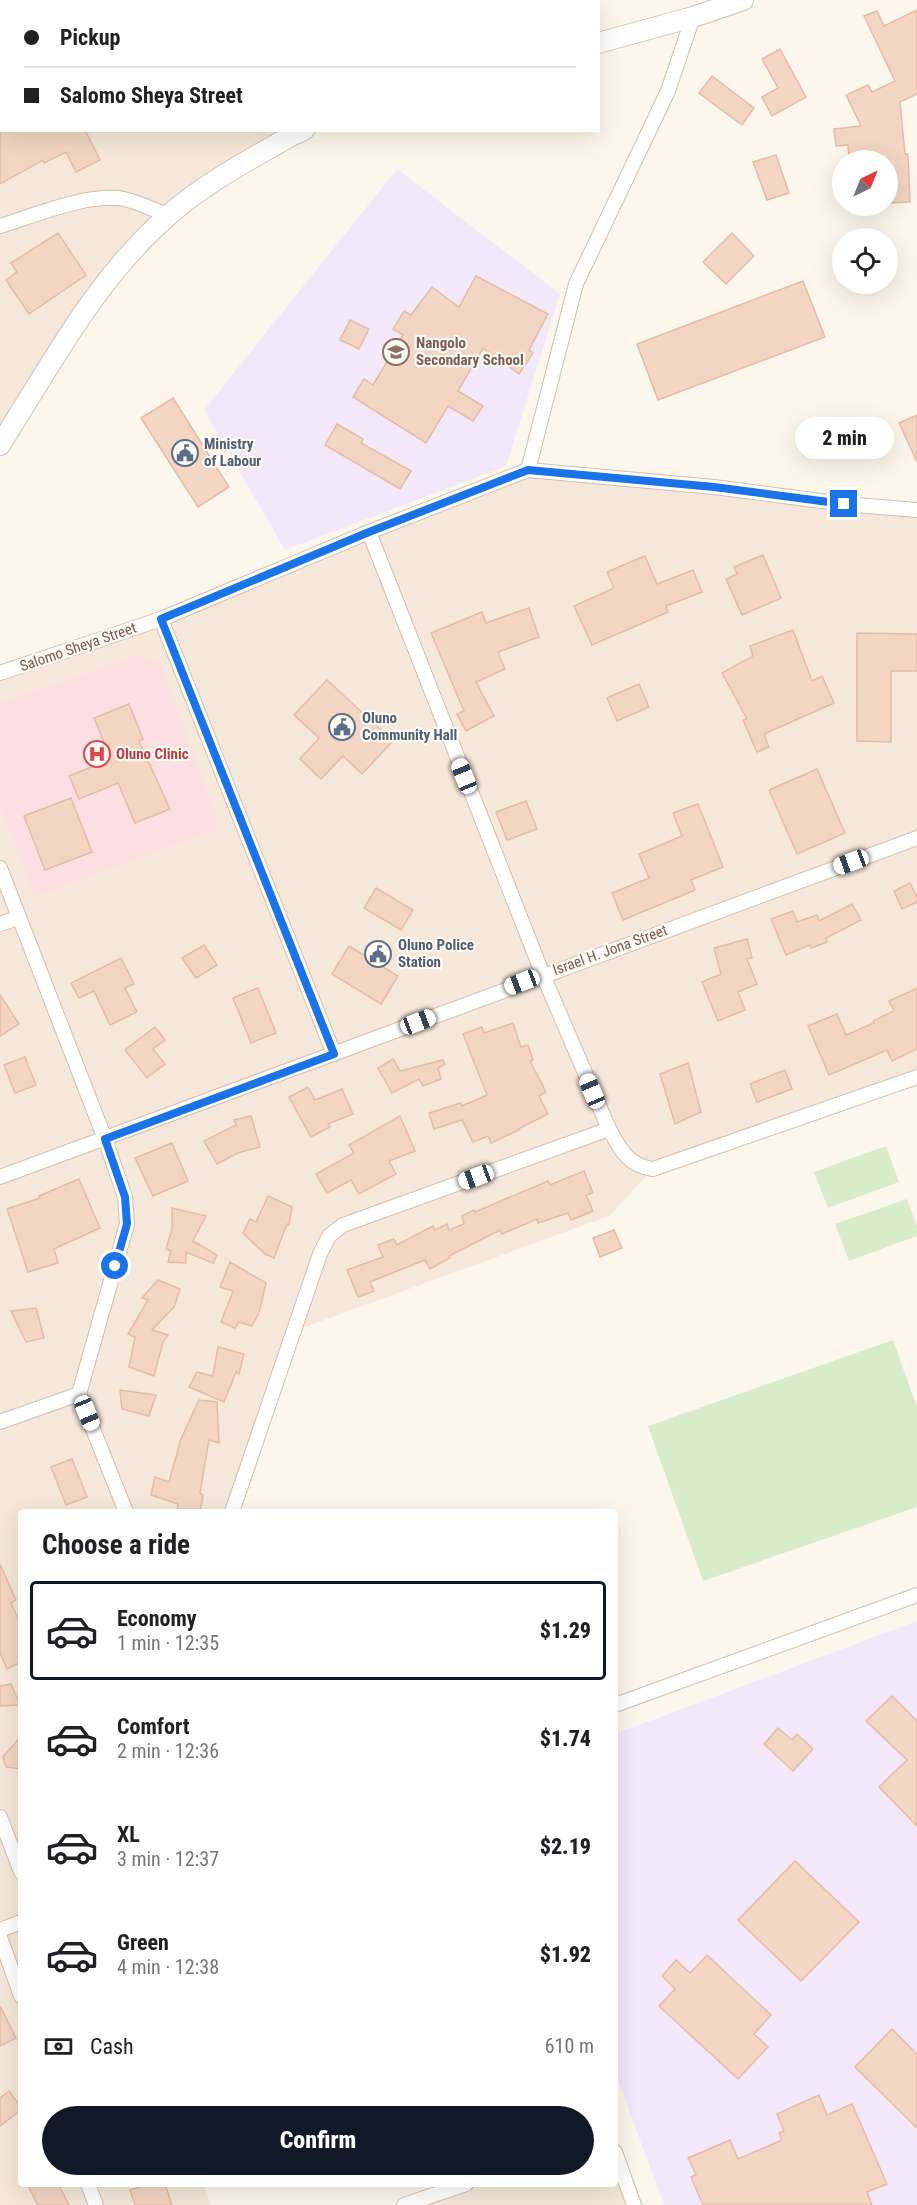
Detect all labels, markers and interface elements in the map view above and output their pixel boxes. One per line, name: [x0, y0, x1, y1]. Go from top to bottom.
text: Pickup: [60, 25, 120, 50]
text: Salomo Sheya Street: [60, 83, 243, 108]
north arrow: [832, 150, 898, 216]
map controls: [832, 150, 898, 294]
button: locate: [832, 228, 898, 294]
place label: Nangolo Secondary School: [416, 334, 524, 369]
school or university icon: Nangolo Secondary School: [381, 337, 411, 367]
callout: 2 min: [794, 417, 894, 459]
text: 2 min: [822, 426, 867, 450]
place label: Ministry of Labour: [204, 435, 261, 470]
public building icon: Ministry of Labour: [170, 438, 200, 468]
route end: [830, 490, 857, 517]
street label: Salomo Sheya Street: [17, 619, 139, 675]
place label: Oluno Community Hall: [362, 709, 457, 744]
public building icon: Oluno Community Hall: [327, 712, 357, 742]
hospital icon: Oluno Clinic: [82, 739, 112, 769]
place label: Oluno Clinic: [116, 745, 189, 763]
car: [449, 756, 479, 796]
car: [831, 847, 871, 877]
street label: Israel H. Jona Street: [550, 921, 670, 979]
place label: Oluno Police Station: [398, 936, 474, 971]
public building icon: Oluno Police Station: [363, 939, 393, 969]
car: [502, 967, 542, 997]
car: [398, 1007, 438, 1037]
car: [577, 1071, 607, 1111]
car: [456, 1162, 496, 1192]
route start: [101, 1252, 128, 1279]
car: [72, 1393, 102, 1433]
text: Choose a ride: [42, 1529, 190, 1561]
icon: car: [45, 1604, 99, 1658]
text: Economy: [117, 1606, 197, 1631]
text: $1.29: [540, 1618, 591, 1643]
text: 1 min · 12:35: [117, 1631, 219, 1655]
icon: car: [45, 1712, 99, 1766]
text: Comfort: [117, 1714, 190, 1739]
text: $1.74: [540, 1726, 591, 1751]
text: 2 min · 12:36: [117, 1739, 219, 1763]
icon: car: [45, 1820, 99, 1874]
text: XL: [117, 1822, 140, 1847]
text: $2.19: [540, 1834, 591, 1859]
text: 3 min · 12:37: [117, 1847, 219, 1871]
icon: car: [45, 1928, 99, 1982]
text: Green: [117, 1930, 169, 1955]
text: $1.92: [540, 1942, 591, 1967]
text: 4 min · 12:38: [117, 1955, 219, 1979]
icon: cash: [42, 2030, 75, 2063]
text: Cash: [90, 2034, 134, 2059]
text: 610 m: [545, 2034, 594, 2058]
button: Confirm: [42, 2106, 594, 2175]

